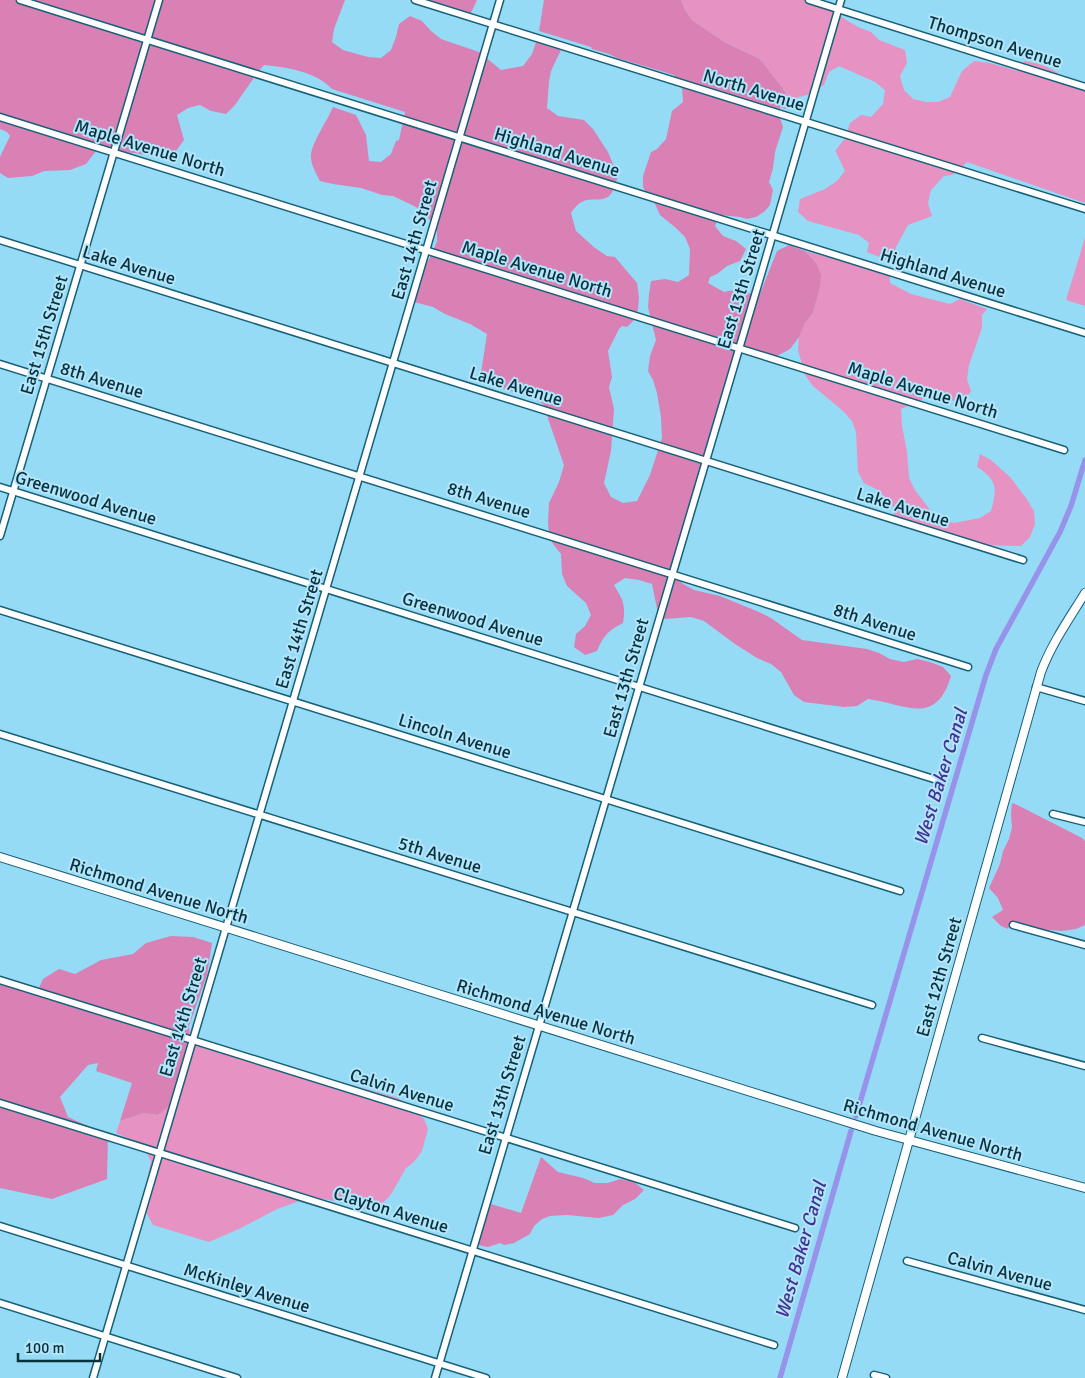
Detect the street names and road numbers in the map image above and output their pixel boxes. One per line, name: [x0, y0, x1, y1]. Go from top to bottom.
street label: Thompson Avenue: [925, 11, 1065, 73]
street label: North Avenue: [701, 64, 807, 116]
street label: Maple Avenue North: [72, 115, 228, 181]
street label: Highland Avenue: [491, 122, 623, 182]
street label: East 14th Street: [386, 178, 442, 302]
street label: East 13th Street: [712, 227, 770, 351]
street label: Maple Avenue North: [459, 236, 615, 302]
street label: Lake Avenue: [80, 240, 178, 290]
street label: Highland Avenue: [877, 243, 1009, 303]
street label: East 15th Street: [15, 273, 73, 397]
street label: 8th Avenue: [58, 357, 146, 403]
street label: Maple Avenue North: [845, 357, 1001, 423]
street label: Lake Avenue: [467, 361, 565, 411]
street label: Greenwood Avenue: [13, 466, 159, 530]
street label: 8th Avenue: [445, 477, 533, 523]
street label: Lake Avenue: [854, 482, 952, 532]
street label: East 14th Street: [270, 567, 328, 691]
street label: Greenwood Avenue: [400, 587, 546, 651]
street label: 8th Avenue: [831, 598, 919, 646]
street label: East 13th Street: [598, 616, 654, 740]
street label: Lincoln Avenue: [396, 708, 514, 764]
street label: 5th Avenue: [396, 832, 484, 878]
street label: Richmond Avenue North: [67, 853, 251, 929]
street label: East 12th Street: [911, 915, 967, 1039]
street label: East 14th Street: [154, 955, 212, 1079]
street label: Richmond Avenue North: [454, 974, 638, 1050]
street label: East 13th Street: [473, 1033, 531, 1157]
street label: Calvin Avenue: [347, 1064, 457, 1116]
street label: Richmond Avenue North: [841, 1094, 1025, 1166]
street label: Clayton Avenue: [331, 1182, 451, 1238]
street label: Calvin Avenue: [945, 1246, 1055, 1296]
street label: McKinley Avenue: [181, 1258, 313, 1318]

